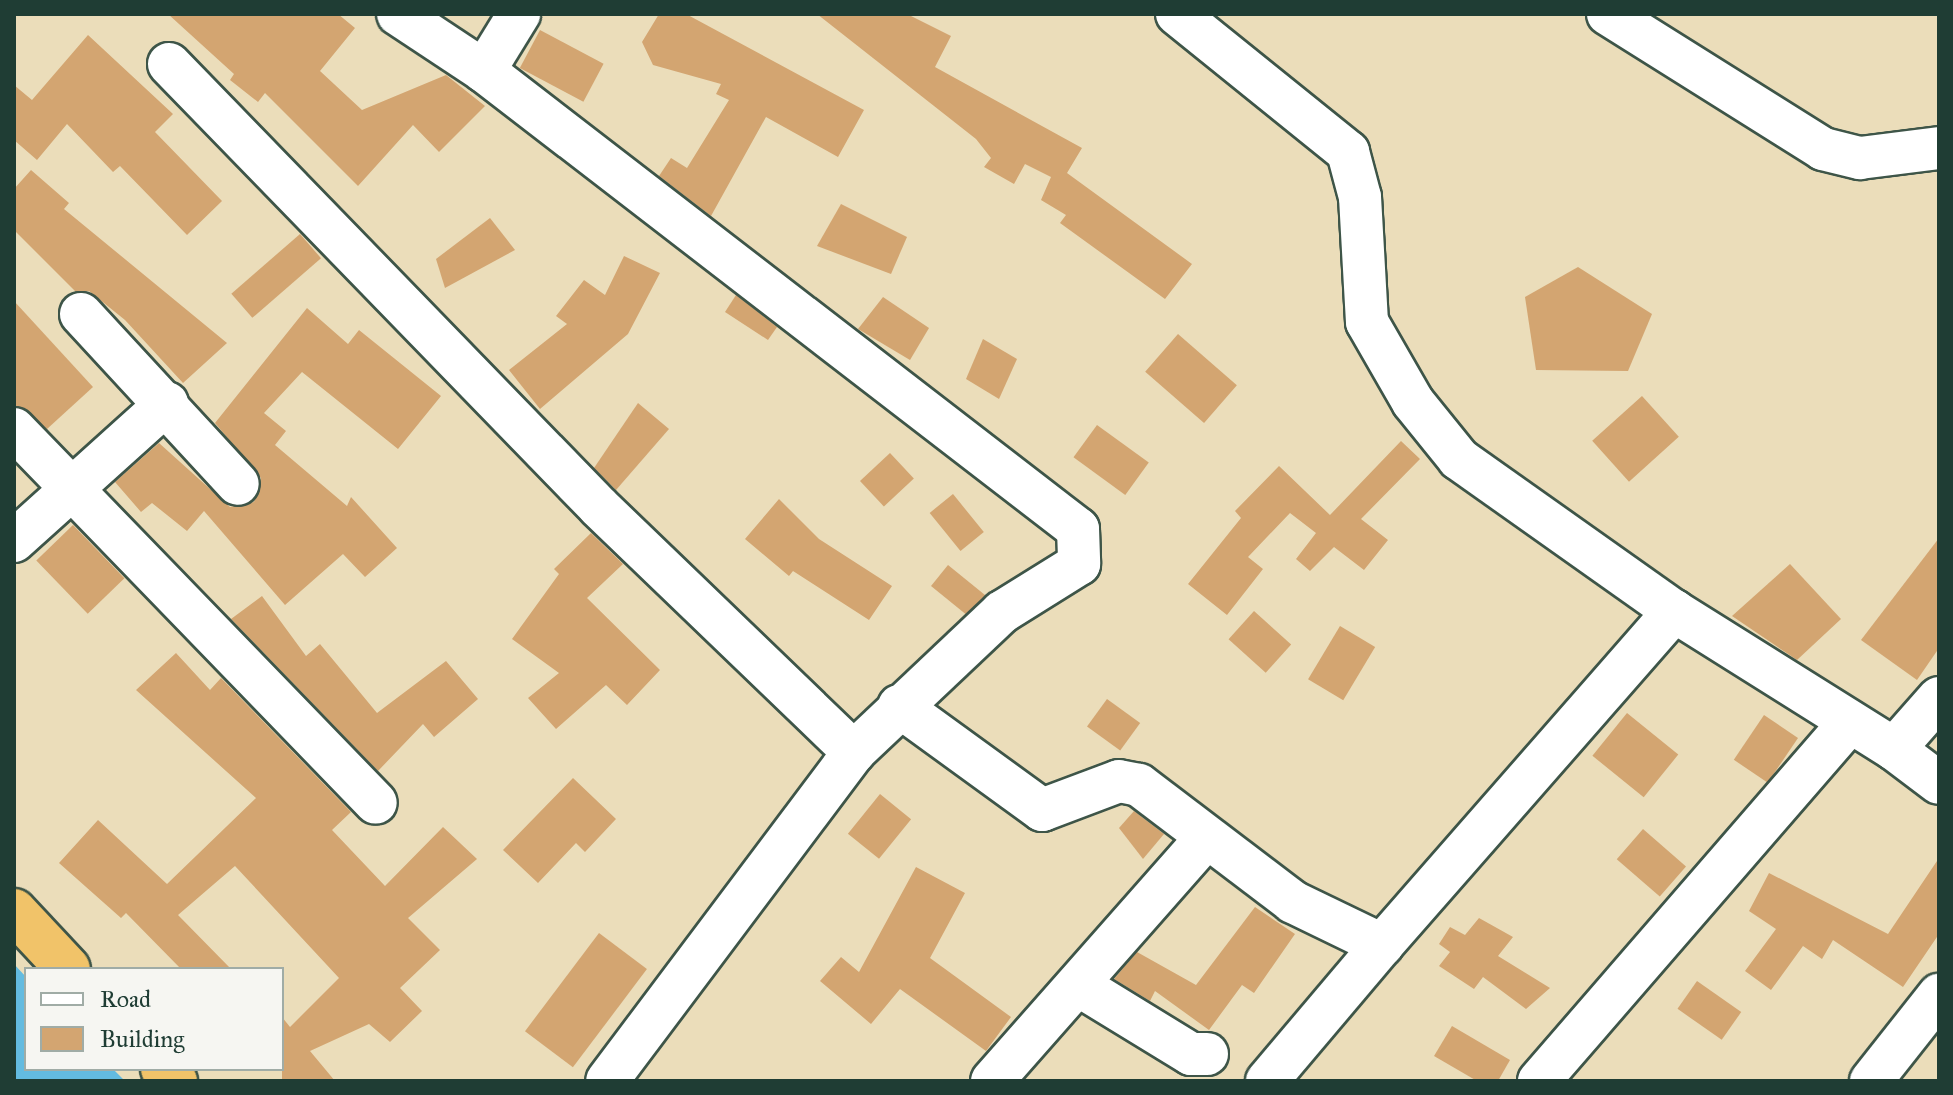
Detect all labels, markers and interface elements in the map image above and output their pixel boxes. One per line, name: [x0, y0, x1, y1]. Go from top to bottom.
legend: [24, 967, 284, 1071]
text: Road: [100, 984, 151, 1014]
text: Building: [100, 1024, 185, 1054]

